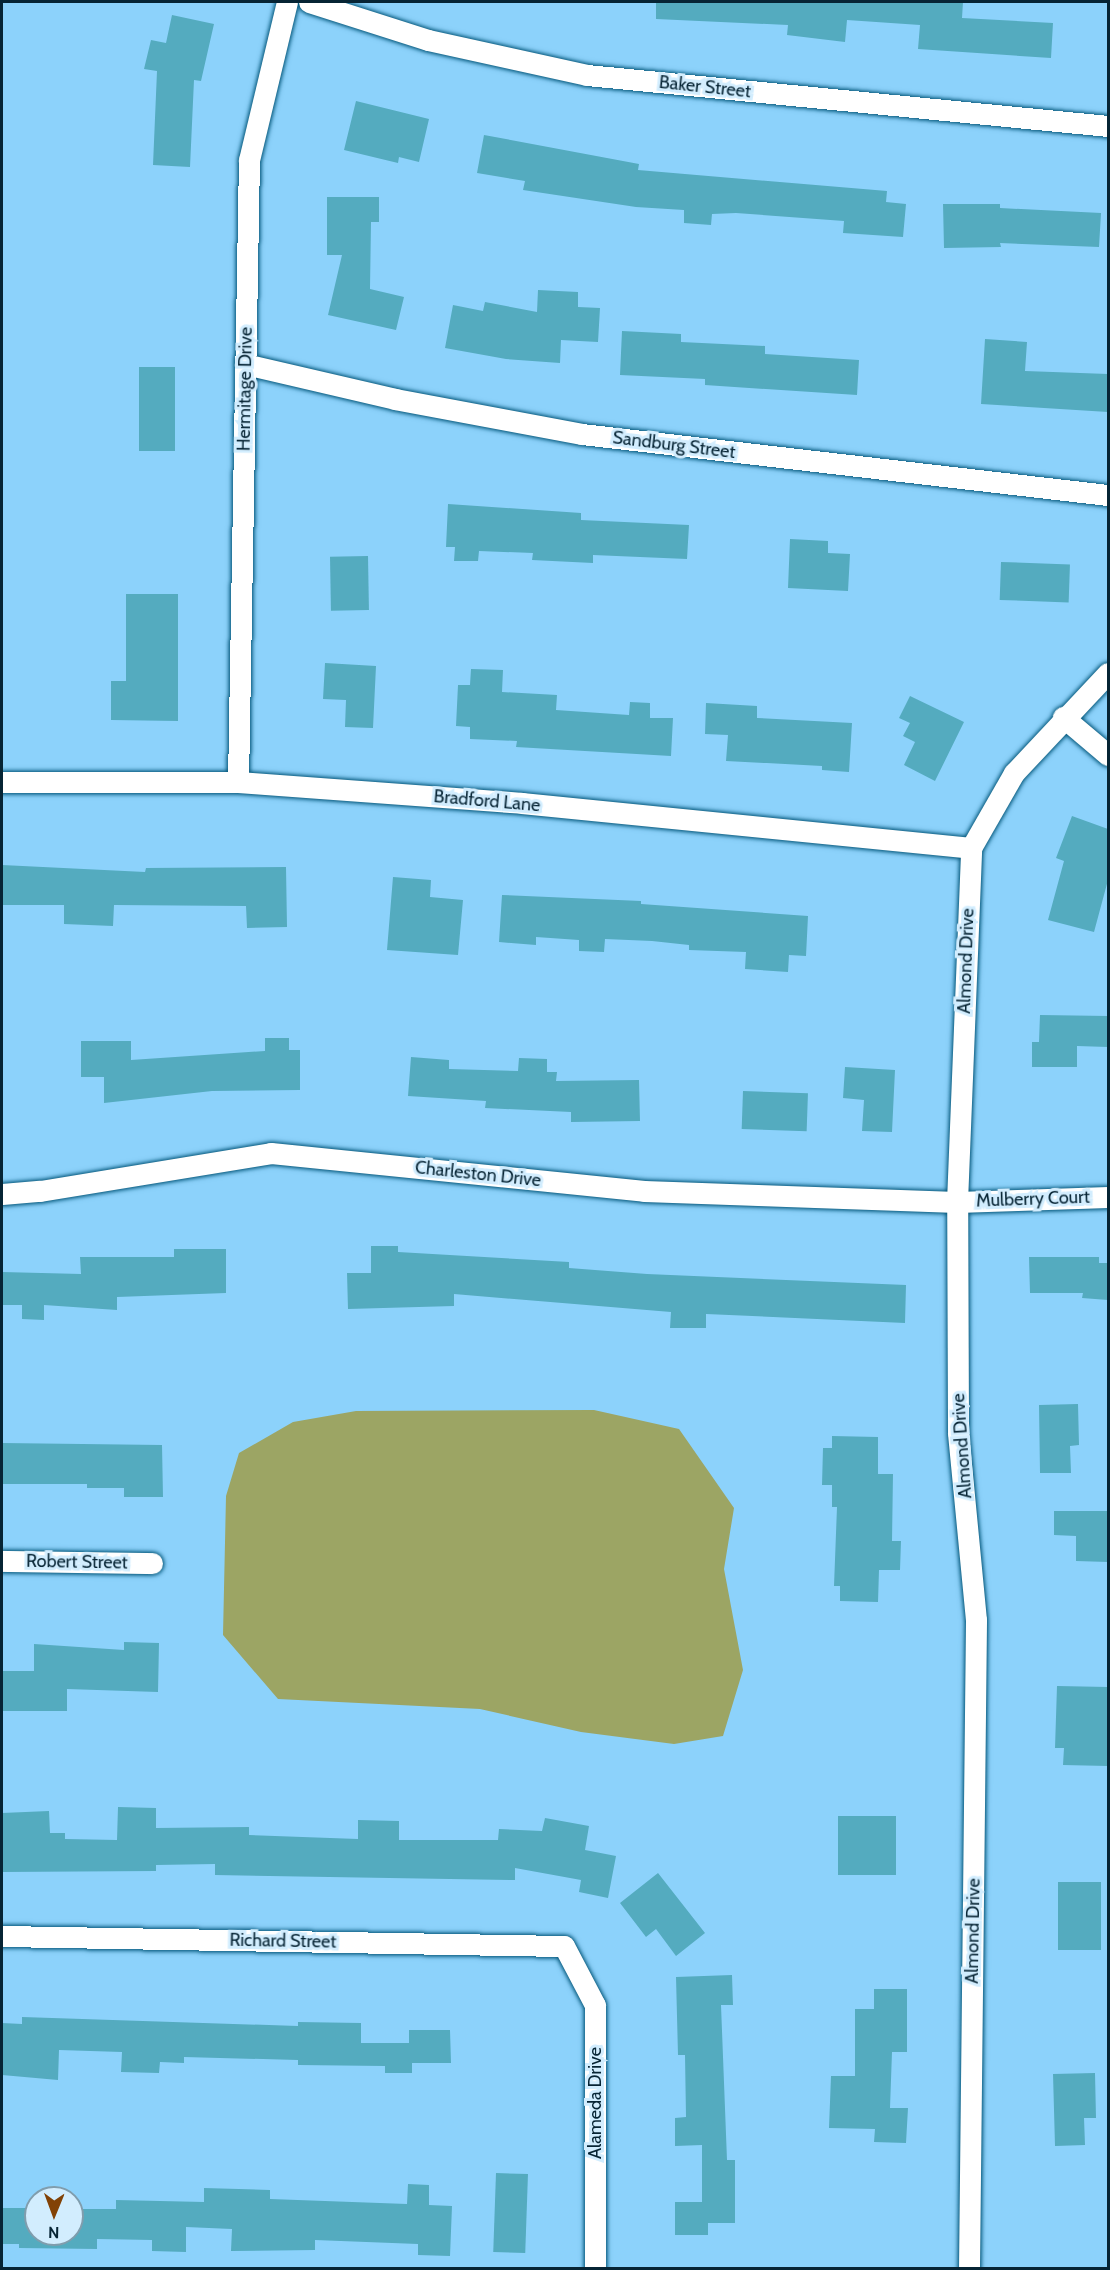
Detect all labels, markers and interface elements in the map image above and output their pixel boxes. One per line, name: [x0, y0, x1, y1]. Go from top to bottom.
street label: Baker Street: [658, 71, 752, 103]
street label: Hermitage Drive: [233, 327, 257, 451]
street label: Sandburg Street: [611, 427, 737, 463]
street label: Bradford Lane: [433, 786, 541, 816]
street label: Almond Drive: [953, 908, 979, 1014]
street label: Charleston Drive: [414, 1157, 542, 1191]
street label: Mulberry Court: [976, 1186, 1090, 1212]
street label: Almond Drive: [948, 1393, 976, 1499]
street label: Robert Street: [26, 1550, 128, 1574]
street label: Almond Drive: [961, 1878, 985, 1984]
street label: Richard Street: [229, 1929, 337, 1953]
street label: Alameda Drive: [584, 2047, 606, 2159]
north arrow: [24, 2186, 84, 2246]
text: N: [48, 2223, 60, 2242]

